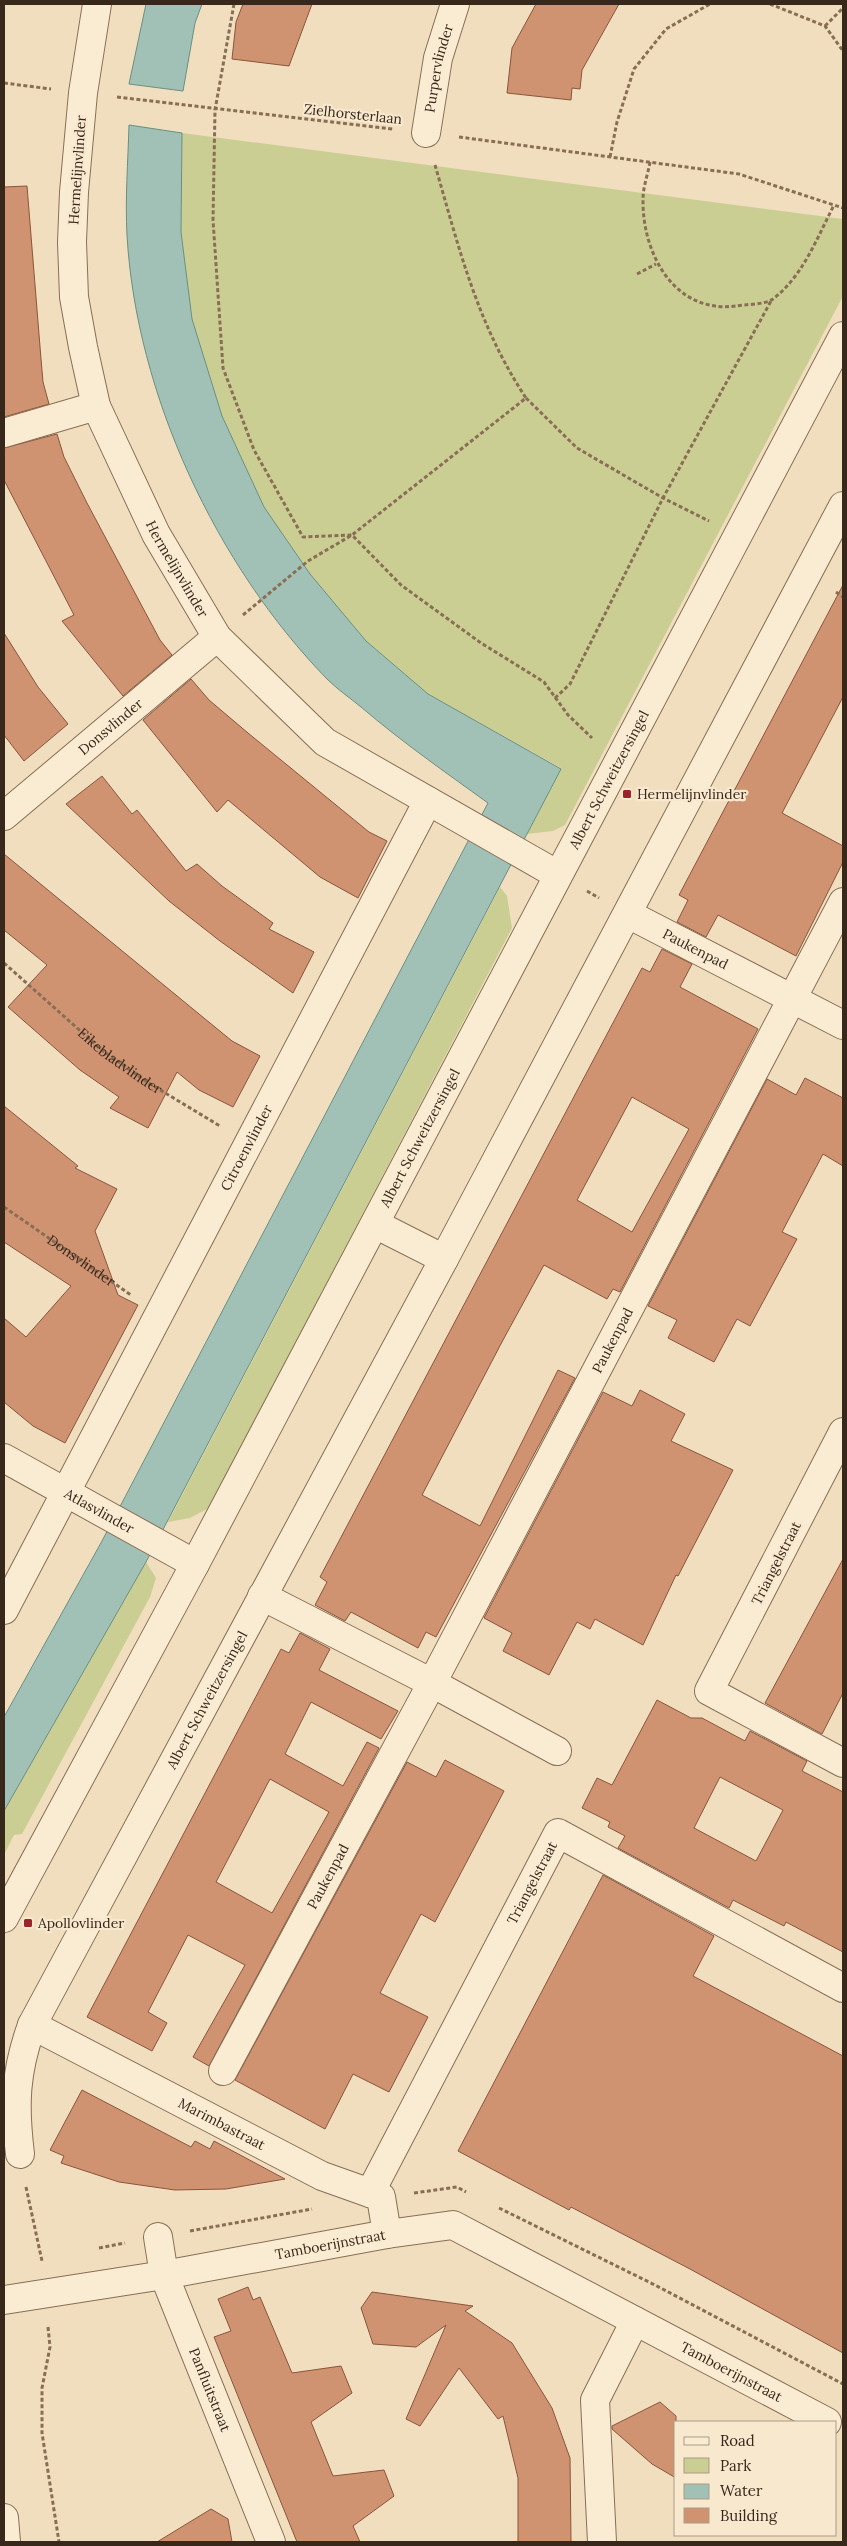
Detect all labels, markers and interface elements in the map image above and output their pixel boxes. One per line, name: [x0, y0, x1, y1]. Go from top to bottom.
street label: Purpervlinder: [420, 22, 457, 114]
street label: Zielhorsterlaan: [303, 100, 404, 128]
street label: Hermelijnvlinder: [64, 115, 90, 225]
street label: Hermelijnvlinder: [142, 518, 212, 621]
street label: Donsvlinder: [74, 694, 146, 759]
street label: Albert Schweitzersingel: [564, 707, 653, 853]
place label: Hermelijnvlinder: [637, 785, 746, 803]
marker: Hermelijnvlinder: [621, 788, 633, 800]
street label: Paukenpad: [660, 924, 731, 973]
street label: Eikebladvlinder: [74, 1024, 165, 1098]
street label: Albert Schweitzersingel: [375, 1065, 464, 1211]
street label: Citroenvlinder: [216, 1101, 276, 1194]
street label: Donsvlinder: [44, 1231, 119, 1290]
street label: Paukenpad: [588, 1304, 637, 1376]
street label: Atlasvlinder: [60, 1484, 137, 1537]
street label: Triangelstraat: [747, 1518, 805, 1608]
street label: Albert Schweitzersingel: [162, 1628, 251, 1773]
street label: Triangelstraat: [503, 1838, 561, 1927]
street label: Paukenpad: [303, 1841, 353, 1912]
place label: Apollovlinder: [37, 1914, 124, 1932]
marker: Apollovlinder: [22, 1917, 34, 1929]
street label: Marimbastraat: [175, 2094, 269, 2154]
street label: Tamboerijnstraat: [273, 2225, 388, 2263]
street label: Tamboerijnstraat: [678, 2338, 786, 2406]
street label: Panfluitstraat: [185, 2345, 235, 2435]
legend: [674, 2421, 837, 2536]
text: Road: [720, 2431, 755, 2450]
text: Park: [720, 2456, 751, 2475]
text: Water: [720, 2481, 763, 2500]
text: Building: [720, 2506, 778, 2525]

